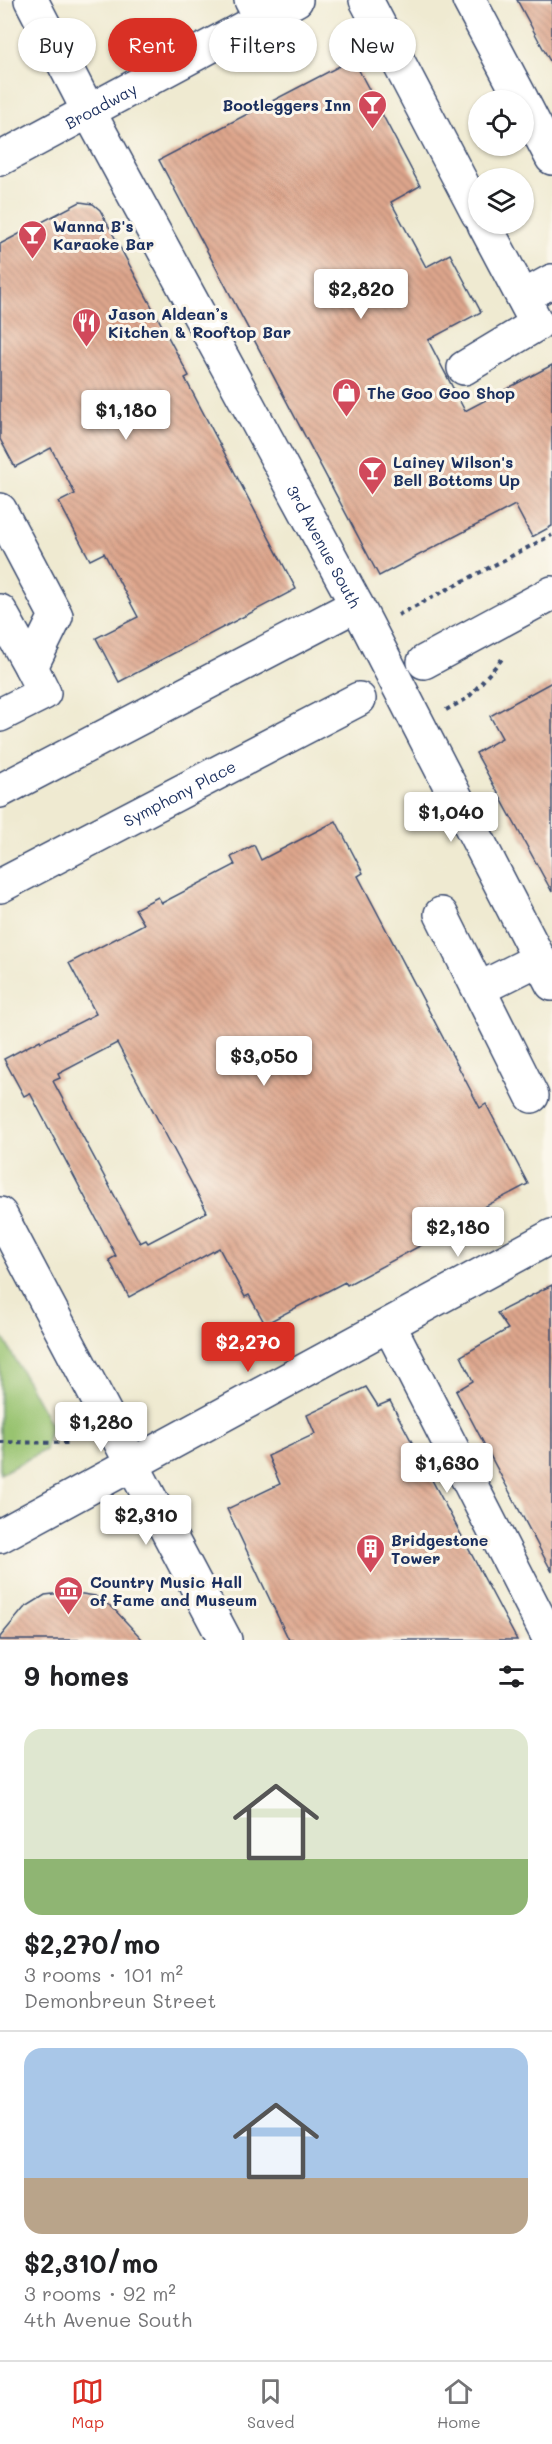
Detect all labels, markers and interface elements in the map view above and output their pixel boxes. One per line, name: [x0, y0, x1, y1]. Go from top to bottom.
chip: Buy: [18, 18, 96, 72]
chip: Rent: [108, 18, 197, 72]
chip: Filters: [209, 18, 317, 72]
chip: New: [329, 18, 416, 72]
street label: Broadway: [61, 77, 140, 133]
bar icon: Bootleggers Inn: [356, 88, 388, 130]
map controls: [468, 90, 534, 234]
button: locate: [468, 90, 534, 156]
place label: Bootleggers Inn: [223, 94, 351, 115]
button: layers: [468, 168, 534, 234]
place label: Wanna B's Karaoke Bar: [53, 215, 154, 254]
bar icon: Wanna B's Karaoke Bar: [16, 218, 48, 260]
pin: $2,820: [312, 269, 410, 320]
text: $2,820: [328, 275, 394, 301]
place label: Jason Aldean’s Kitchen & Rooftop Bar: [108, 303, 291, 342]
restaurant icon: Jason Aldean’s Kitchen & Rooftop Bar: [71, 306, 103, 348]
shop icon: The Goo Goo Shop: [330, 376, 362, 418]
place label: The Goo Goo Shop: [367, 382, 515, 403]
pin: $1,180: [77, 390, 175, 441]
text: $1,180: [95, 396, 157, 422]
place label: Lainey Wilson's Bell Bottoms Up: [393, 451, 520, 490]
bar icon: Lainey Wilson's Bell Bottoms Up: [356, 454, 388, 496]
street label: 3rd Avenue South: [283, 481, 366, 611]
street label: Symphony Place: [119, 755, 239, 831]
pin: $1,040: [402, 792, 500, 843]
text: $1,040: [418, 798, 484, 824]
pin: $3,050: [215, 1036, 313, 1087]
text: $3,050: [230, 1042, 298, 1068]
pin: $2,180: [409, 1207, 507, 1258]
text: $2,180: [426, 1213, 490, 1239]
pin: $2,270: [199, 1322, 297, 1373]
text: $2,270: [216, 1328, 280, 1354]
pin: $1,280: [52, 1402, 150, 1453]
text: $1,280: [69, 1408, 133, 1434]
pin: $1,630: [398, 1443, 496, 1494]
text: $1,630: [415, 1449, 479, 1475]
pin: $2,310: [97, 1495, 195, 1546]
text: $2,310: [114, 1501, 178, 1527]
place label: Bridgestone Tower: [391, 1529, 488, 1568]
building icon: Bridgestone Tower: [354, 1532, 386, 1574]
place label: Country Music Hall of Fame and Museum: [90, 1571, 257, 1610]
museum icon: Country Music Hall of Fame and Museum: [53, 1574, 85, 1616]
text: 9 homes: [24, 1659, 129, 1693]
icon: filters: [495, 1660, 528, 1693]
icon: home: [222, 1768, 330, 1876]
text: $2,270/mo: [24, 1927, 160, 1961]
text: 3 rooms · 101 m²: [24, 1961, 183, 1987]
text: Demonbreun Street: [24, 1987, 216, 2013]
icon: home: [222, 2087, 330, 2195]
text: $2,310/mo: [24, 2246, 158, 2280]
text: 3 rooms · 92 m²: [24, 2280, 176, 2306]
text: 4th Avenue South: [24, 2306, 192, 2332]
tab: Map: [71, 2375, 104, 2432]
tab: Saved: [247, 2375, 294, 2432]
tab: Home: [437, 2375, 481, 2432]

